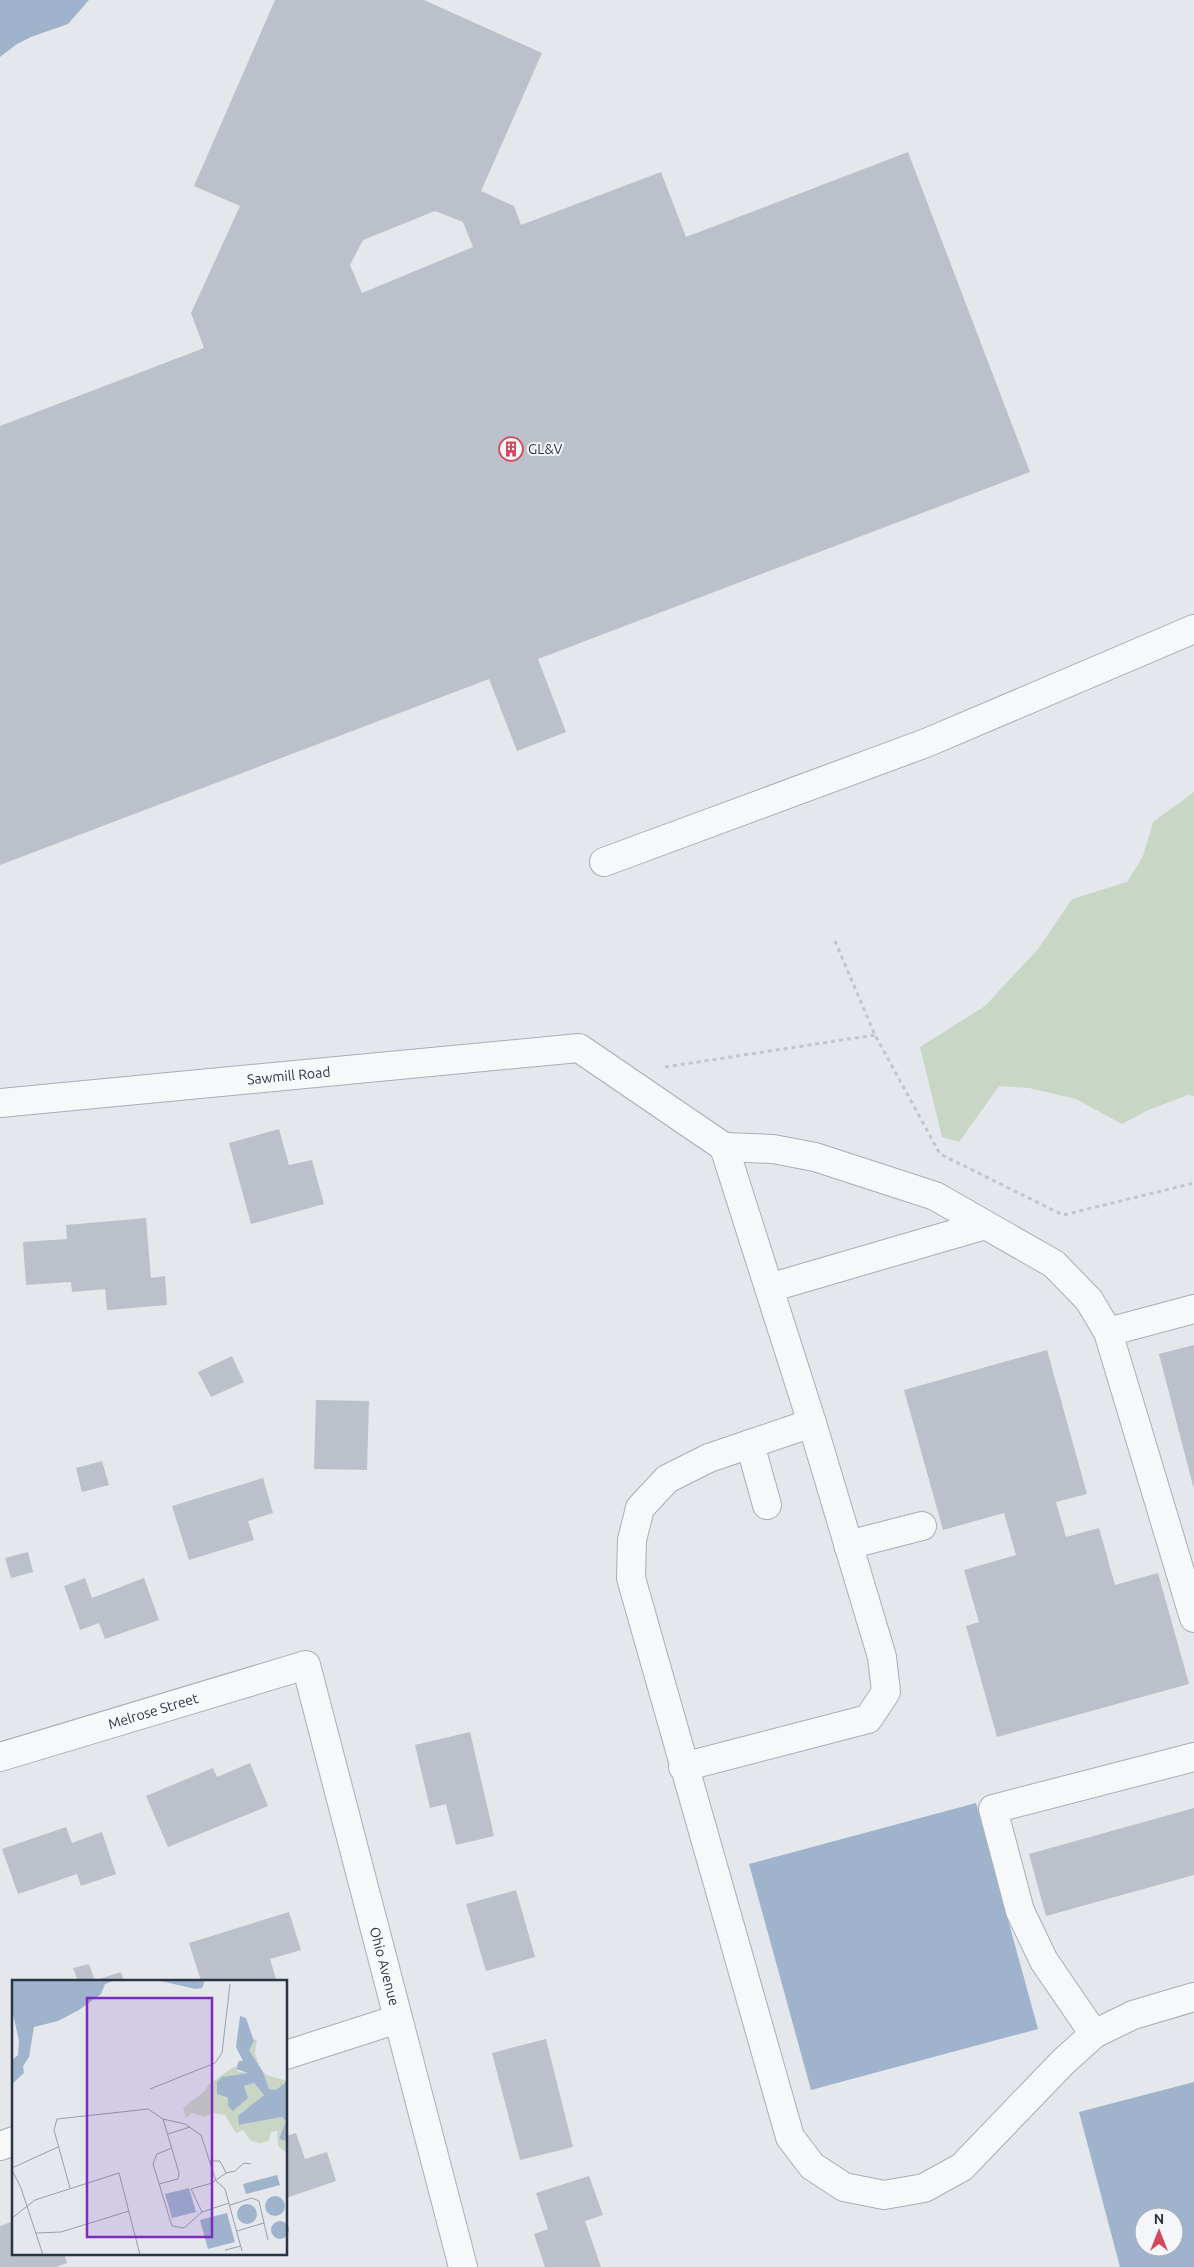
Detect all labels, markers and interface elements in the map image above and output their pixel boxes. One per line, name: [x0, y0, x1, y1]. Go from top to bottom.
building icon: GL&V: [498, 436, 524, 462]
place label: GL&V: [528, 441, 563, 457]
street label: Sawmill Road: [246, 1064, 331, 1088]
street label: Melrose Street: [106, 1690, 201, 1732]
street label: Ohio Avenue: [367, 1925, 403, 2008]
inset map: [12, 1980, 288, 2254]
north arrow: [1134, 2207, 1184, 2257]
text: N: [1154, 2211, 1164, 2227]

